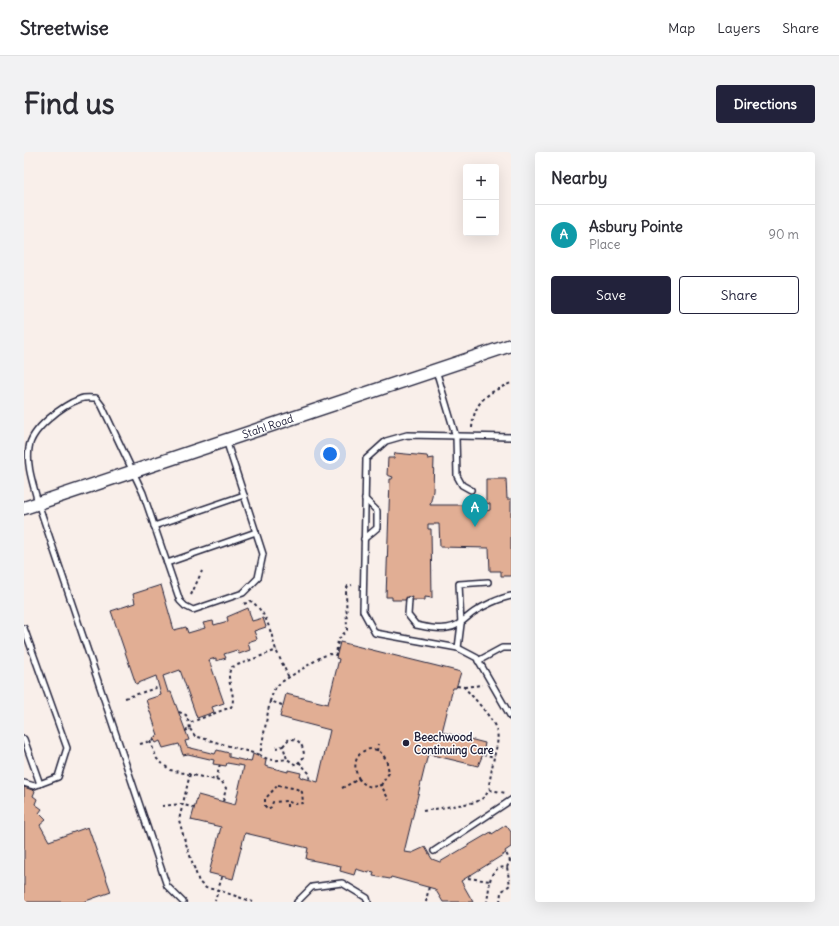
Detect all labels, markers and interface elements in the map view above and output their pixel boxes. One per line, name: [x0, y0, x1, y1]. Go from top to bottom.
text: Streetwise: [20, 16, 109, 40]
text: Map: [668, 19, 695, 37]
text: Layers: [717, 19, 760, 37]
text: Share: [782, 19, 819, 37]
button: Directions: [716, 85, 815, 123]
text: Find us: [24, 86, 115, 122]
map controls: [463, 164, 499, 236]
button: +: [463, 164, 499, 200]
text: Nearby: [551, 167, 607, 189]
button: −: [463, 200, 499, 236]
text: Asbury Pointe: [589, 217, 683, 236]
text: A: [560, 226, 568, 243]
text: 90 m: [768, 226, 799, 243]
text: Place: [589, 236, 620, 253]
button: Save: [551, 276, 671, 314]
button: Share: [679, 276, 799, 314]
street label: Stahl Road: [240, 411, 296, 442]
your location: [320, 444, 340, 464]
pin: A: [462, 494, 488, 527]
place label: Beechwood Continuing Care: [414, 730, 494, 758]
marker: Beechwood Continuing Care: [401, 738, 411, 748]

